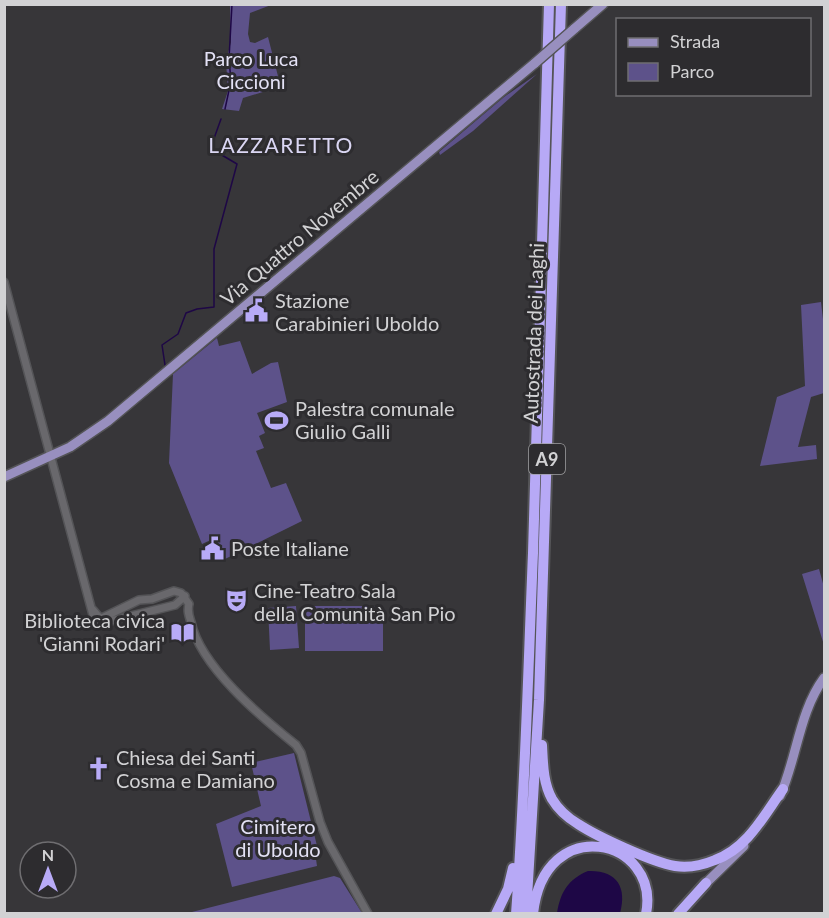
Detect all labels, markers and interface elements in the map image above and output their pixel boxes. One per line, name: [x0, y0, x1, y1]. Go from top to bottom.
legend: [616, 18, 811, 96]
text: Strada: [670, 30, 720, 52]
park label: Parco Luca Ciccioni: [204, 46, 298, 93]
text: Parco: [670, 60, 714, 82]
district label: LAZZARETTO: [208, 132, 354, 157]
street label: Via Quattro Novembre: [215, 164, 383, 310]
street label: Autostrada dei Laghi: [518, 242, 548, 424]
place label: Stazione Carabinieri Uboldo: [275, 288, 439, 335]
public building icon: Stazione Carabinieri Uboldo: [244, 298, 270, 324]
place label: Palestra comunale Giulio Galli: [295, 396, 455, 443]
sports icon: Palestra comunale Giulio Galli: [264, 407, 290, 433]
road number: A9: [529, 444, 565, 474]
public building icon: Poste Italiane: [200, 535, 226, 561]
place label: Poste Italiane: [231, 536, 349, 560]
place label: Cine-Teatro Sala della Comunità San Pio: [254, 578, 456, 625]
theatre icon: Cine-Teatro Sala della Comunità San Pio: [223, 588, 249, 614]
place label: Biblioteca civica 'Gianni Rodari': [24, 608, 165, 655]
library icon: Biblioteca civica 'Gianni Rodari': [170, 619, 196, 645]
place label: Chiesa dei Santi Cosma e Damiano: [116, 745, 275, 792]
church icon: Chiesa dei Santi Cosma e Damiano: [85, 756, 111, 782]
park label: Cimitero di Uboldo: [235, 814, 321, 861]
north arrow: [18, 840, 78, 900]
text: N: [42, 845, 54, 864]

